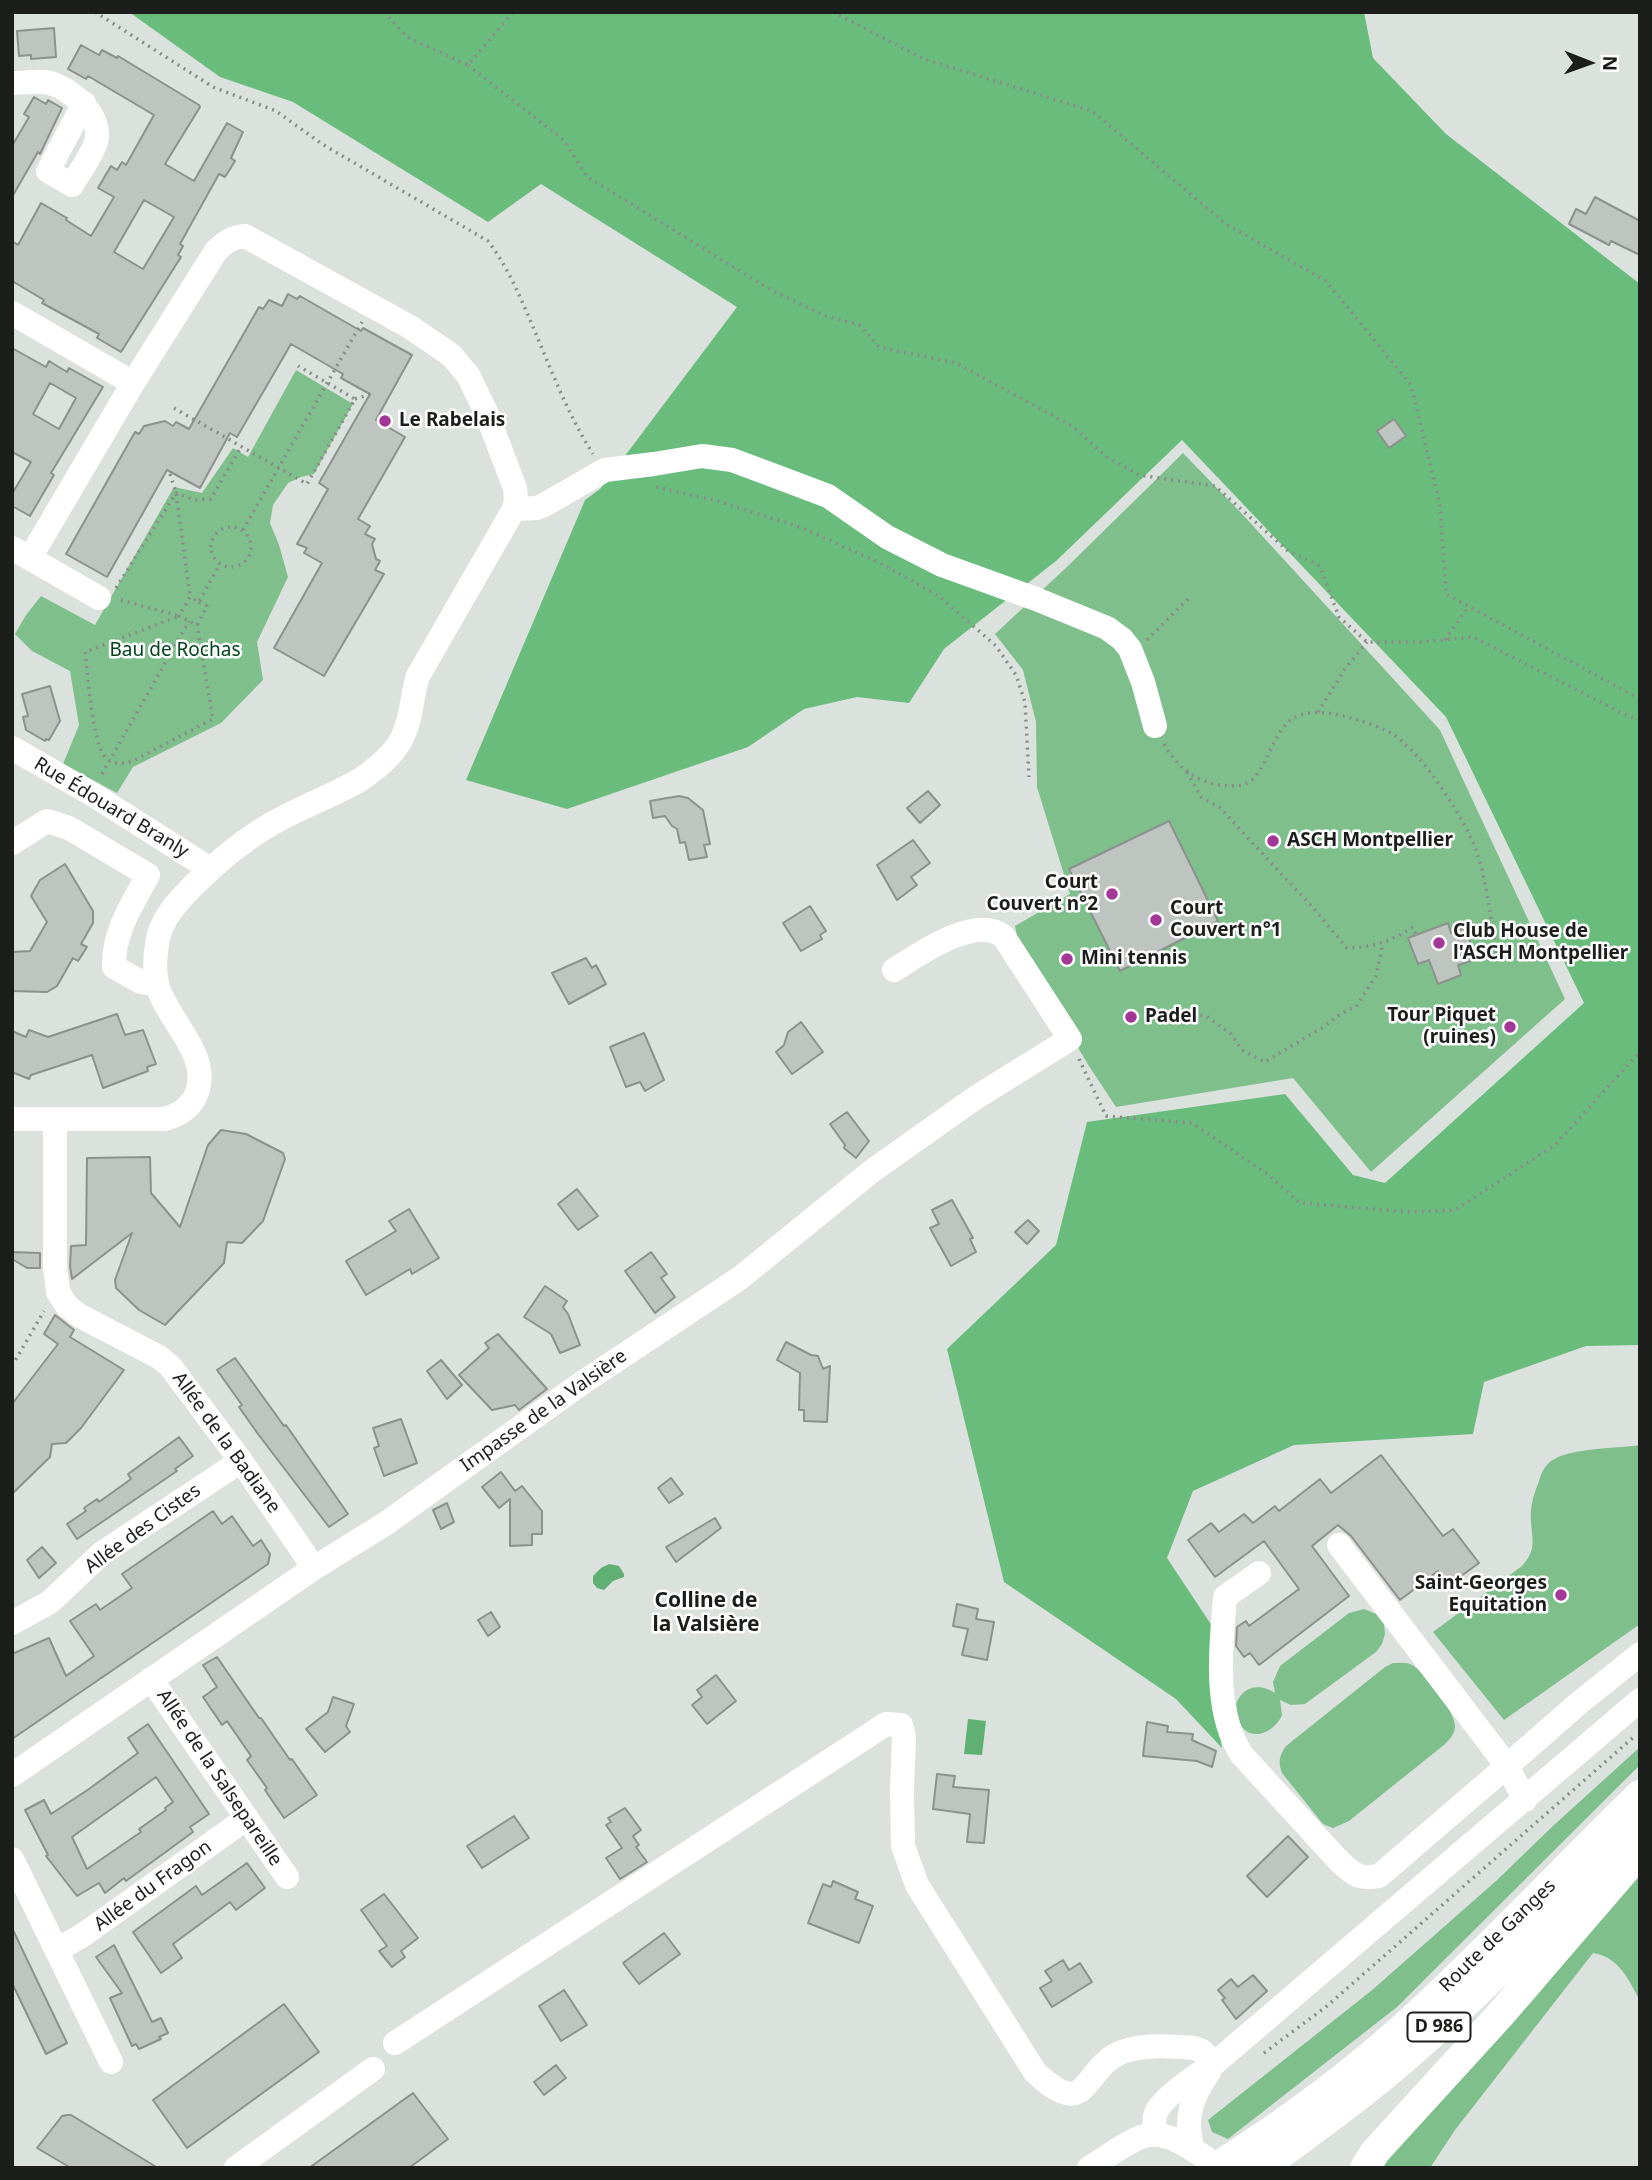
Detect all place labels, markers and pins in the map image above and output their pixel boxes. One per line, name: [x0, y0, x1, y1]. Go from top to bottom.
place label: Le Rabelais: [399, 410, 505, 432]
marker: Le Rabelais: [377, 413, 393, 429]
place label: ASCH Montpellier: [1287, 830, 1453, 852]
marker: ASCH Montpellier: [1265, 833, 1281, 849]
place label: Court Couvert n°2: [986, 872, 1098, 916]
marker: Court Couvert n°2: [1104, 886, 1120, 902]
place label: Court Couvert n°1: [1170, 898, 1282, 942]
marker: Court Couvert n°1: [1148, 912, 1164, 928]
place label: Club House de l'ASCH Montpellier: [1453, 921, 1628, 965]
marker: Club House de l'ASCH Montpellier: [1431, 935, 1447, 951]
place label: Mini tennis: [1081, 948, 1187, 970]
marker: Mini tennis: [1059, 951, 1075, 967]
place label: Tour Piquet (ruines): [1387, 1005, 1496, 1049]
place label: Padel: [1145, 1006, 1197, 1028]
marker: Padel: [1123, 1009, 1139, 1025]
marker: Tour Piquet (ruines): [1502, 1019, 1518, 1035]
place label: Saint-Georges Equitation: [1415, 1573, 1547, 1617]
marker: Saint-Georges Equitation: [1553, 1587, 1569, 1603]

